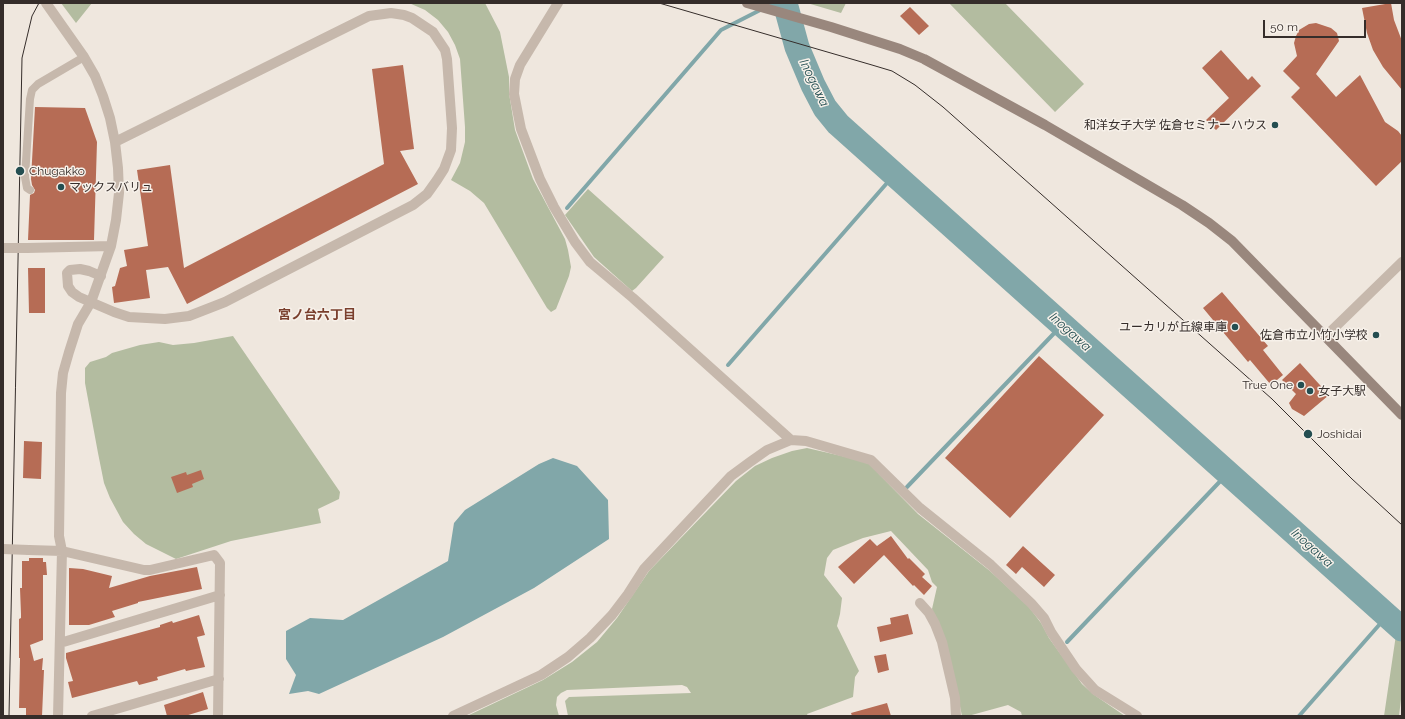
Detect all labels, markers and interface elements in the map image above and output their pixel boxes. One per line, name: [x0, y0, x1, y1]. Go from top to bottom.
scale bar: [1265, 12, 1368, 38]
text: 50 m: [1270, 20, 1298, 34]
water label: Inogawa: [796, 57, 832, 109]
place label: 和洋女子大学 佐倉セミナーハウス: [1084, 118, 1267, 132]
marker: 和洋女子大学 佐倉セミナーハウス: [1270, 120, 1280, 130]
place label: Chugakko: [29, 164, 85, 178]
marker: Chugakko: [14, 165, 26, 177]
place label: マックスバリュ: [69, 180, 153, 194]
marker: マックスバリュ: [56, 182, 66, 192]
district label: 宮ノ台六丁目: [278, 307, 356, 323]
water label: Inogawa: [1046, 309, 1094, 355]
place label: ユーカリが丘線車庫: [1119, 320, 1227, 334]
marker: ユーカリが丘線車庫: [1230, 322, 1240, 332]
place label: 佐倉市立小竹小学校: [1260, 328, 1368, 342]
marker: 佐倉市立小竹小学校: [1371, 330, 1381, 340]
place label: True One: [1242, 378, 1293, 392]
marker: True One: [1296, 380, 1306, 390]
place label: 女子大駅: [1318, 384, 1366, 398]
marker: 女子大駅: [1305, 386, 1315, 396]
place label: Joshidai: [1317, 427, 1362, 441]
marker: Joshidai: [1302, 428, 1314, 440]
water label: Inogawa: [1288, 525, 1336, 571]

